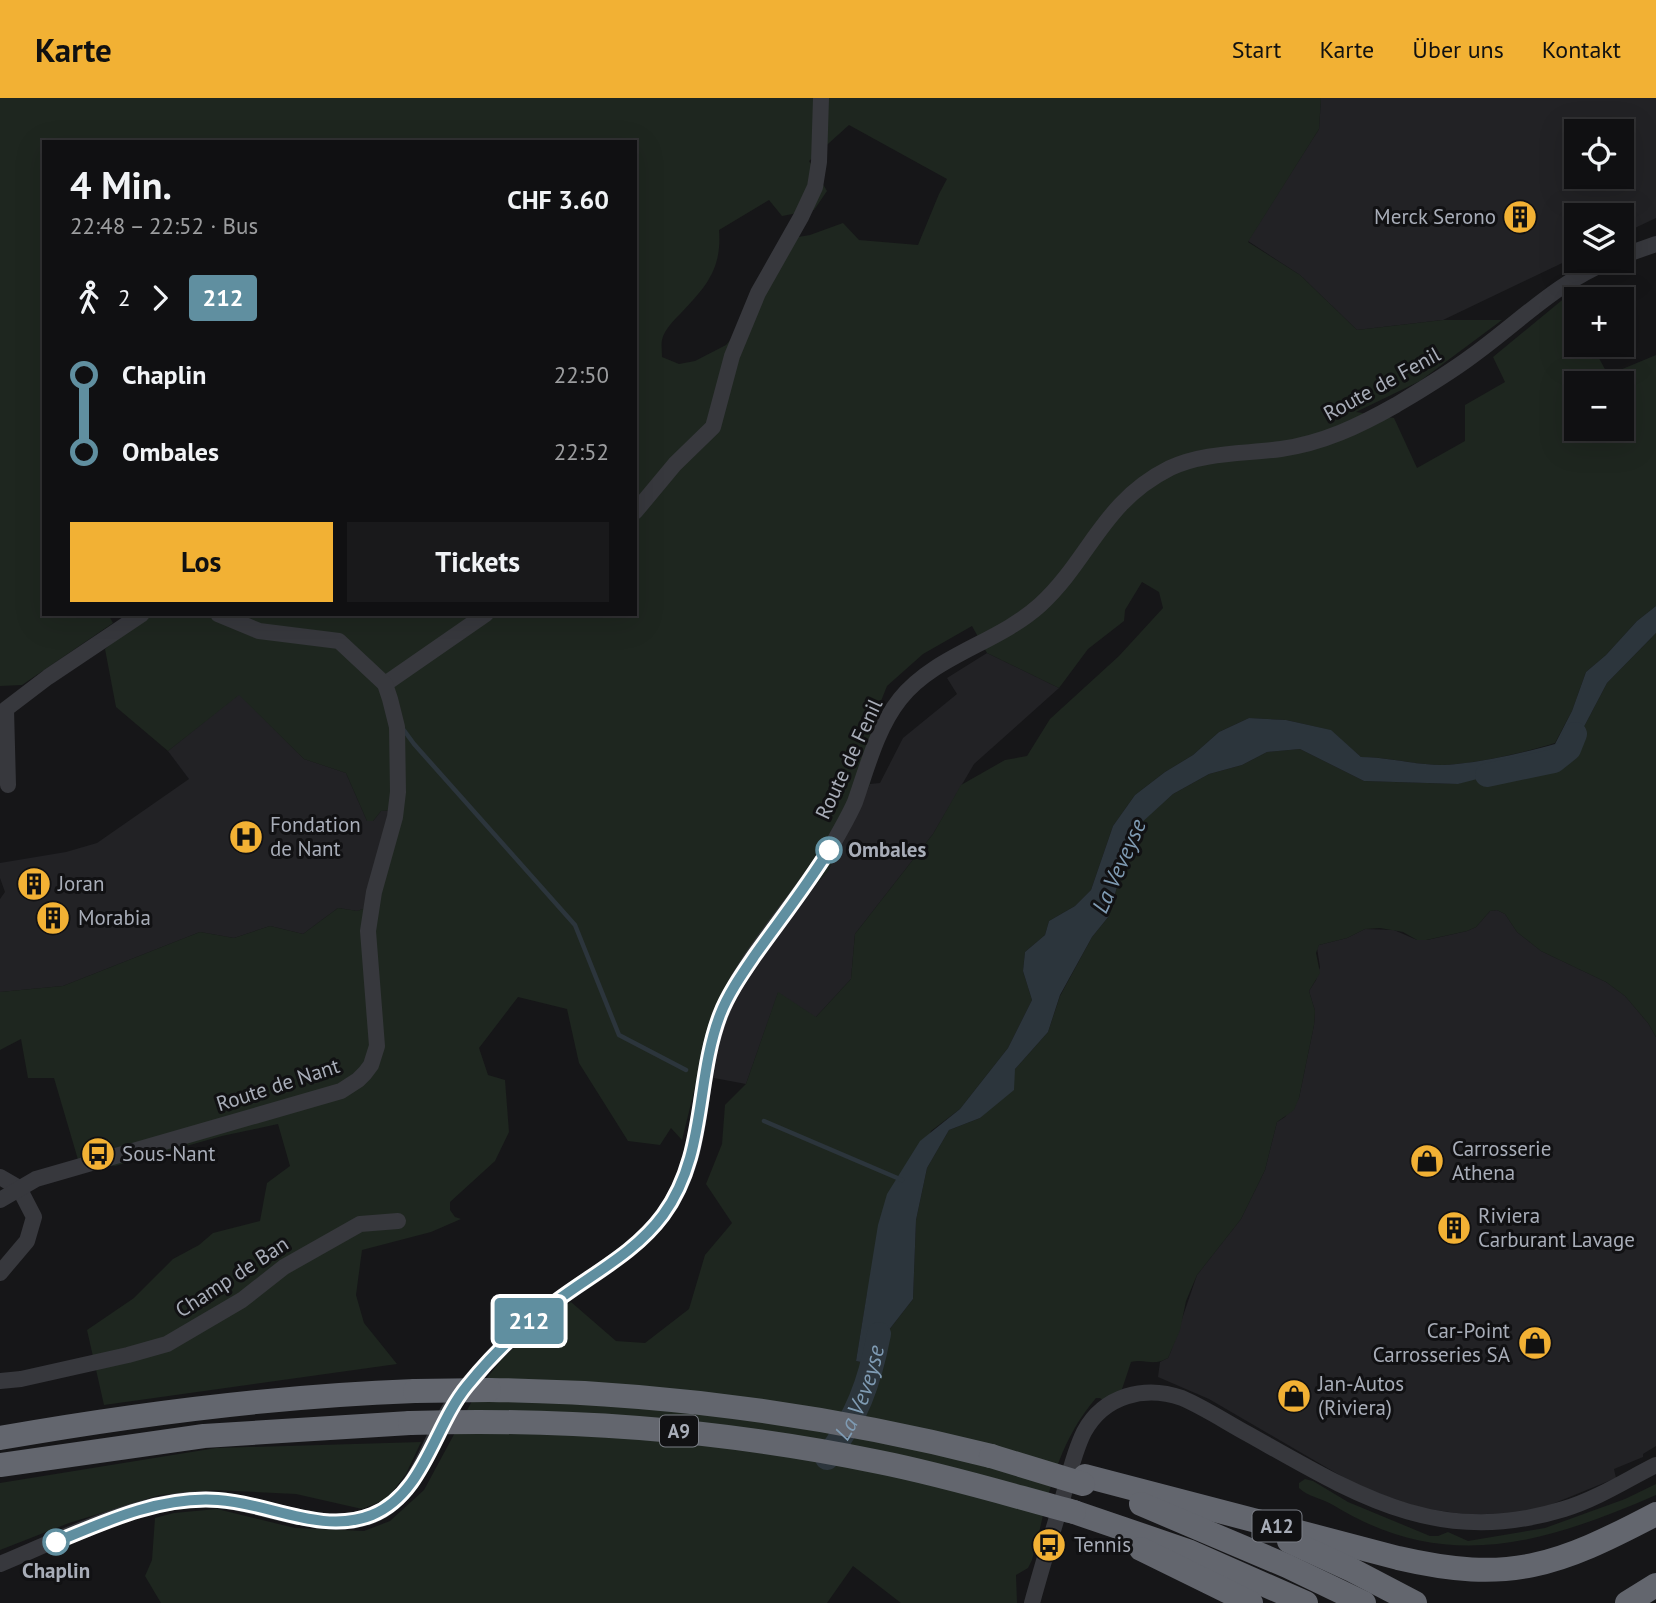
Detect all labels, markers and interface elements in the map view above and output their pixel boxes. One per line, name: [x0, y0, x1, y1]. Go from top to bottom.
text: Karte: [35, 28, 112, 71]
text: Start: [1232, 34, 1281, 65]
text: Karte: [1319, 34, 1374, 65]
text: Über uns: [1412, 34, 1504, 65]
text: Kontakt: [1542, 34, 1621, 65]
map controls: [1564, 119, 1634, 441]
button: locate: [1564, 119, 1634, 189]
text: 4 Min.: [70, 160, 172, 209]
text: CHF 3.60: [507, 183, 609, 216]
building icon: Merck Serono: [1501, 198, 1539, 236]
place label: Merck Serono: [1374, 203, 1496, 230]
button: layers: [1564, 203, 1634, 273]
text: 22:48 – 22:52 · Bus: [70, 211, 258, 240]
icon: walk: [70, 279, 108, 317]
icon: forward: [141, 279, 179, 317]
text: 212: [203, 282, 243, 313]
text: 2: [118, 283, 131, 312]
button: +: [1564, 287, 1634, 357]
street label: Route de Fenil: [1319, 340, 1445, 427]
text: Chaplin: [122, 358, 206, 391]
text: 22:50: [554, 360, 609, 389]
button: −: [1564, 371, 1634, 441]
text: Ombales: [122, 435, 219, 468]
text: 22:52: [554, 437, 609, 466]
button: Los: [70, 522, 333, 602]
button: Tickets: [347, 522, 609, 602]
street label: Route de Fenil: [809, 694, 888, 823]
place label: Fondation de Nant: [270, 811, 361, 862]
water label: La Veveyse: [1085, 814, 1152, 917]
hospital icon: Fondation de Nant: [227, 818, 265, 856]
place label: Ombales: [848, 836, 926, 863]
marker: Ombales: [816, 837, 842, 863]
building icon: Joran: [15, 865, 53, 903]
place label: Joran: [57, 870, 104, 897]
building icon: Morabia: [34, 899, 72, 937]
place label: Morabia: [78, 904, 151, 931]
street label: Route de Nant: [213, 1052, 343, 1117]
bus stop icon: Sous-Nant: [79, 1135, 117, 1173]
place label: Carrosserie Athena: [1452, 1135, 1551, 1186]
place label: Sous-Nant: [122, 1140, 215, 1167]
shop icon: Carrosserie Athena: [1408, 1142, 1446, 1180]
place label: Riviera Carburant Lavage: [1478, 1202, 1635, 1253]
building icon: Riviera Carburant Lavage: [1435, 1209, 1473, 1247]
street label: Champ de Ban: [170, 1230, 293, 1323]
line badge: 212: [489, 1298, 569, 1344]
text: 212: [509, 1305, 549, 1336]
place label: Car-Point Carrosseries SA: [1373, 1317, 1511, 1368]
shop icon: Car-Point Carrosseries SA: [1516, 1324, 1554, 1362]
water label: La Veveyse: [828, 1342, 890, 1445]
place label: Jan-Autos (Riviera): [1317, 1370, 1404, 1421]
shop icon: Jan-Autos (Riviera): [1275, 1377, 1313, 1415]
road number: A9: [660, 1415, 698, 1446]
road number: A12: [1252, 1510, 1302, 1542]
bus stop icon: Tennis: [1030, 1526, 1068, 1564]
marker: Chaplin: [43, 1529, 69, 1555]
place label: Tennis: [1074, 1531, 1131, 1558]
place label: Chaplin: [22, 1557, 90, 1584]

